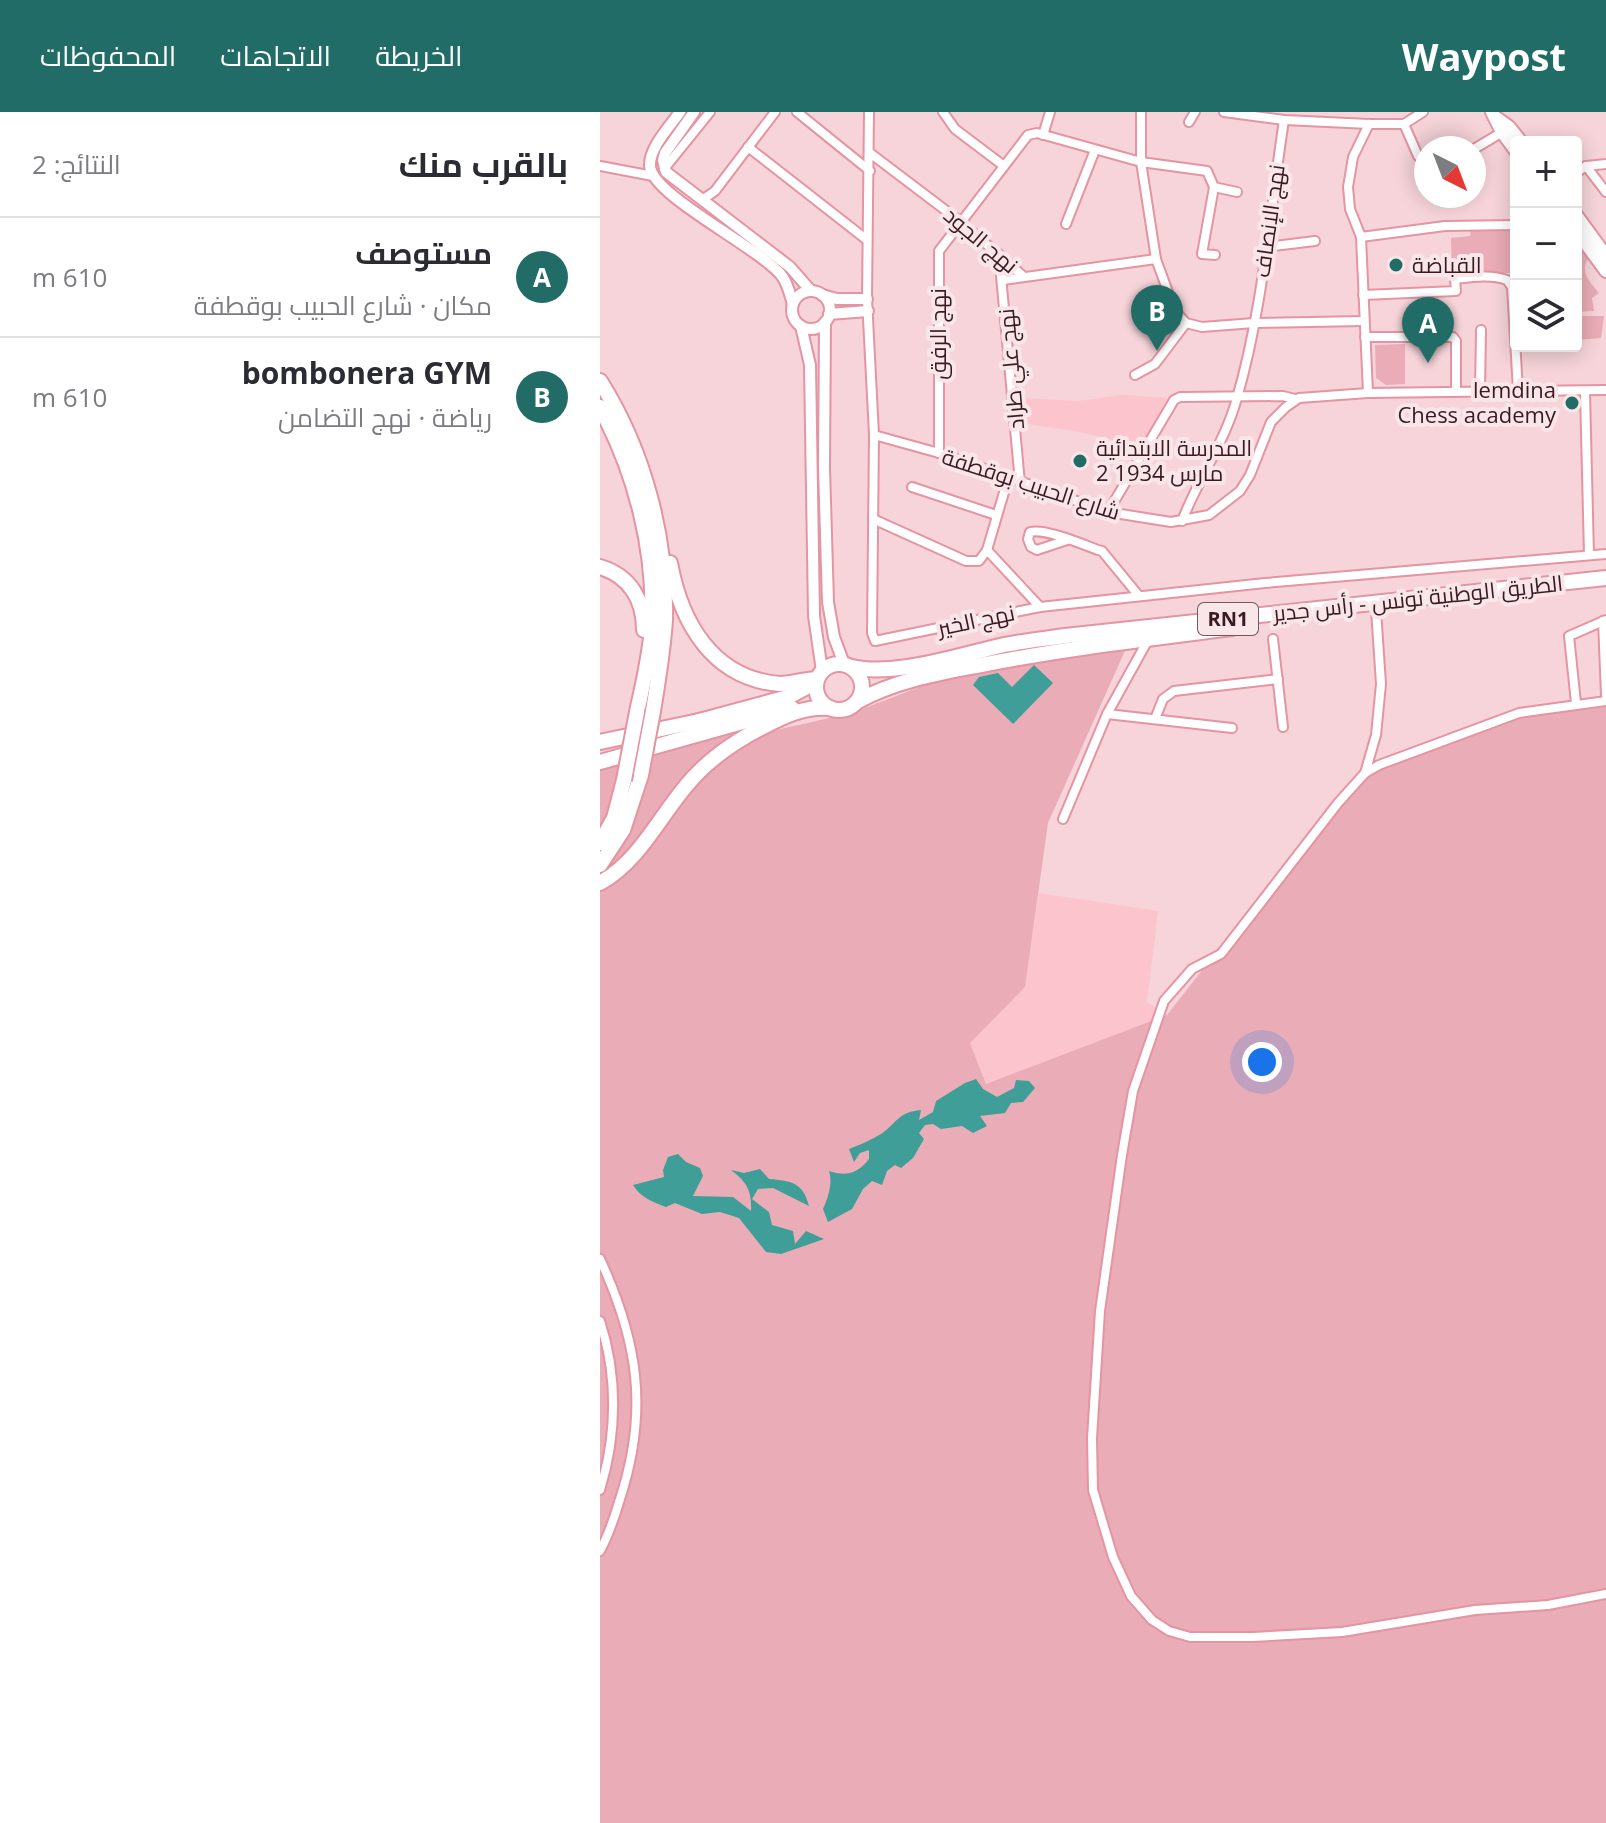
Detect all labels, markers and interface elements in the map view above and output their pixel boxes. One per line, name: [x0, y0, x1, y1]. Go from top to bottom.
text: Waypost: [1402, 30, 1566, 82]
text: المحفوظات: [40, 36, 176, 74]
text: الاتجاهات: [220, 36, 331, 74]
text: الخريطة: [375, 36, 463, 74]
north arrow: [1414, 136, 1486, 208]
map controls: [1510, 136, 1582, 352]
button: +: [1510, 136, 1582, 208]
text: بالقرب منك: [399, 141, 568, 187]
text: النتائج: 2: [32, 146, 121, 182]
street label: نهج الإنصاف: [1245, 162, 1292, 279]
street label: نهج الجود: [937, 199, 1025, 280]
button: −: [1510, 208, 1582, 280]
text: مستوصف: [355, 232, 492, 273]
place label: القباضة: [1412, 249, 1482, 279]
marker: القباضة: [1387, 256, 1405, 274]
text: 610 m: [32, 259, 107, 295]
text: A: [533, 259, 551, 295]
button: layers: [1510, 280, 1582, 352]
pin: B: [1131, 285, 1183, 351]
text: مكان · شارع الحبيب بوقطفة: [194, 287, 492, 323]
street label: نهج الرفق: [922, 288, 953, 380]
pin: A: [1402, 297, 1454, 363]
street label: نهج علي طراد: [990, 307, 1033, 431]
text: bombonera GYM: [242, 352, 492, 393]
place label: lemdina Chess academy: [1397, 374, 1557, 429]
text: 610 m: [32, 379, 107, 415]
text: B: [533, 379, 551, 415]
marker: lemdina Chess academy: [1563, 394, 1581, 412]
text: رياضة · نهج التضامن: [278, 399, 492, 435]
place label: المدرسة الابتدائية 2 مارس 1934: [1096, 432, 1252, 487]
street label: شارع الحبيب بوقطفة: [938, 440, 1124, 527]
marker: المدرسة الابتدائية 2 مارس 1934: [1071, 452, 1089, 470]
street label: الطريق الوطنية تونس - رأس جدير: [1269, 567, 1564, 627]
street label: نهج الخير: [932, 596, 1017, 643]
road number: RN1: [1198, 603, 1258, 635]
your location: [1242, 1042, 1282, 1082]

